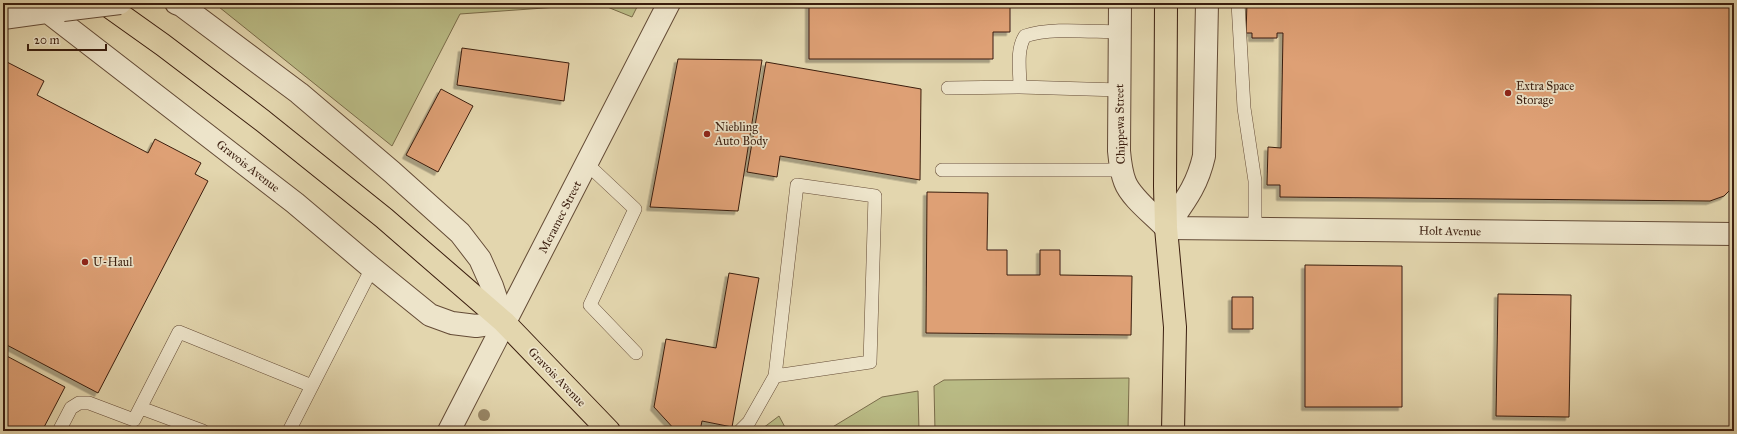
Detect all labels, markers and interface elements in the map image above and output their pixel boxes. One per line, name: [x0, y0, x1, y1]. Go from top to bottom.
scale bar: [28, 26, 106, 52]
text: 20 m: [34, 33, 60, 47]
place label: Extra Space Storage: [1516, 79, 1574, 108]
street label: Chippewa Street: [1112, 83, 1128, 164]
marker: Extra Space Storage: [1503, 88, 1513, 98]
place label: Niebling Auto Body: [714, 120, 768, 148]
marker: Niebling Auto Body: [702, 129, 712, 139]
street label: Gravois Avenue: [214, 137, 282, 195]
street label: Meramec Street: [536, 178, 585, 256]
street label: Holt Avenue: [1419, 223, 1481, 239]
place label: U-Haul: [93, 255, 133, 269]
marker: U-Haul: [80, 257, 90, 267]
street label: Gravois Avenue: [525, 345, 589, 409]

